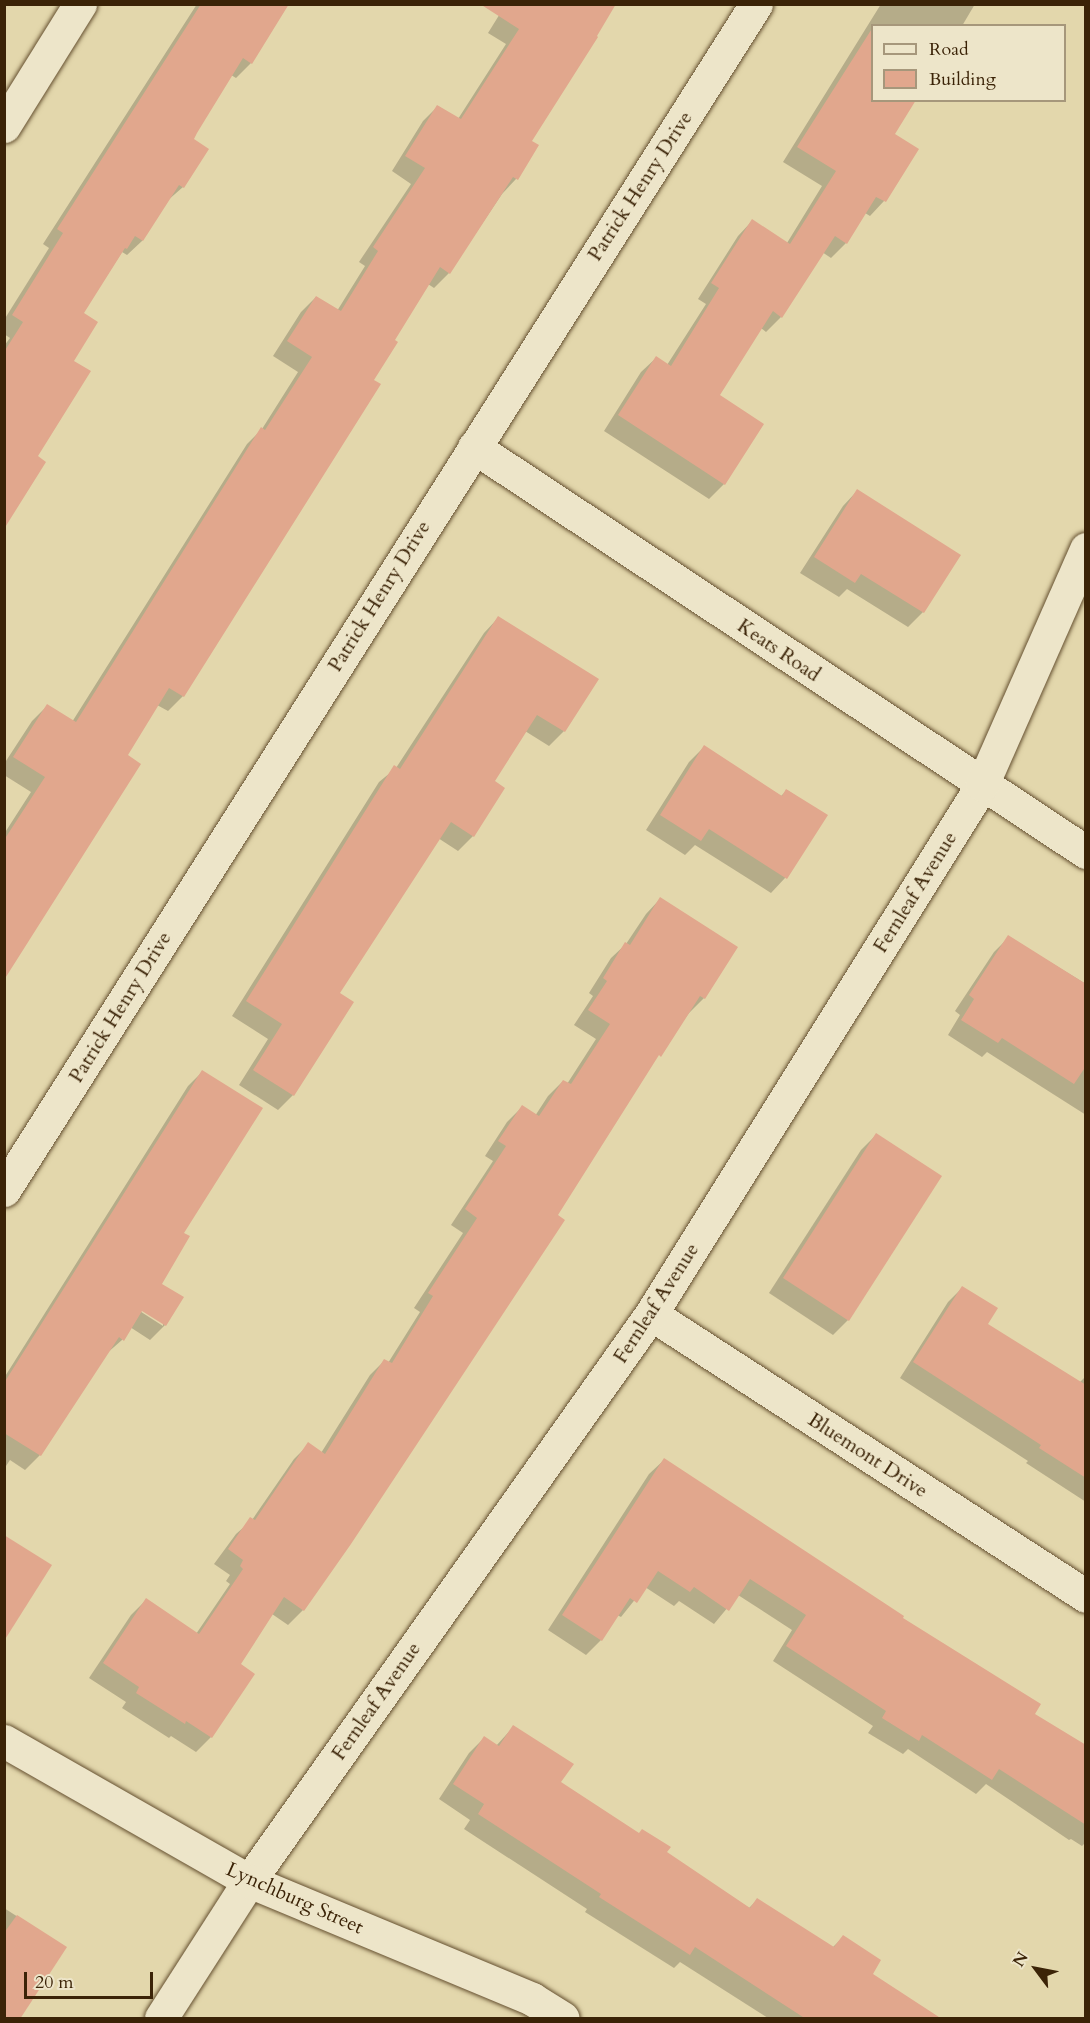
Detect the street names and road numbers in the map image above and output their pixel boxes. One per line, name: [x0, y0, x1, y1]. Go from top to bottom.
street label: Patrick Henry Drive: [583, 107, 697, 265]
street label: Patrick Henry Drive: [323, 516, 435, 676]
street label: Keats Road: [733, 614, 825, 686]
street label: Fernleaf Avenue: [868, 827, 962, 957]
street label: Patrick Henry Drive: [64, 927, 176, 1087]
street label: Fernleaf Avenue: [608, 1238, 704, 1368]
street label: Bluemont Drive: [804, 1407, 932, 1503]
street label: Fernleaf Avenue: [327, 1637, 425, 1765]
street label: Lynchburg Street: [223, 1857, 367, 1939]

